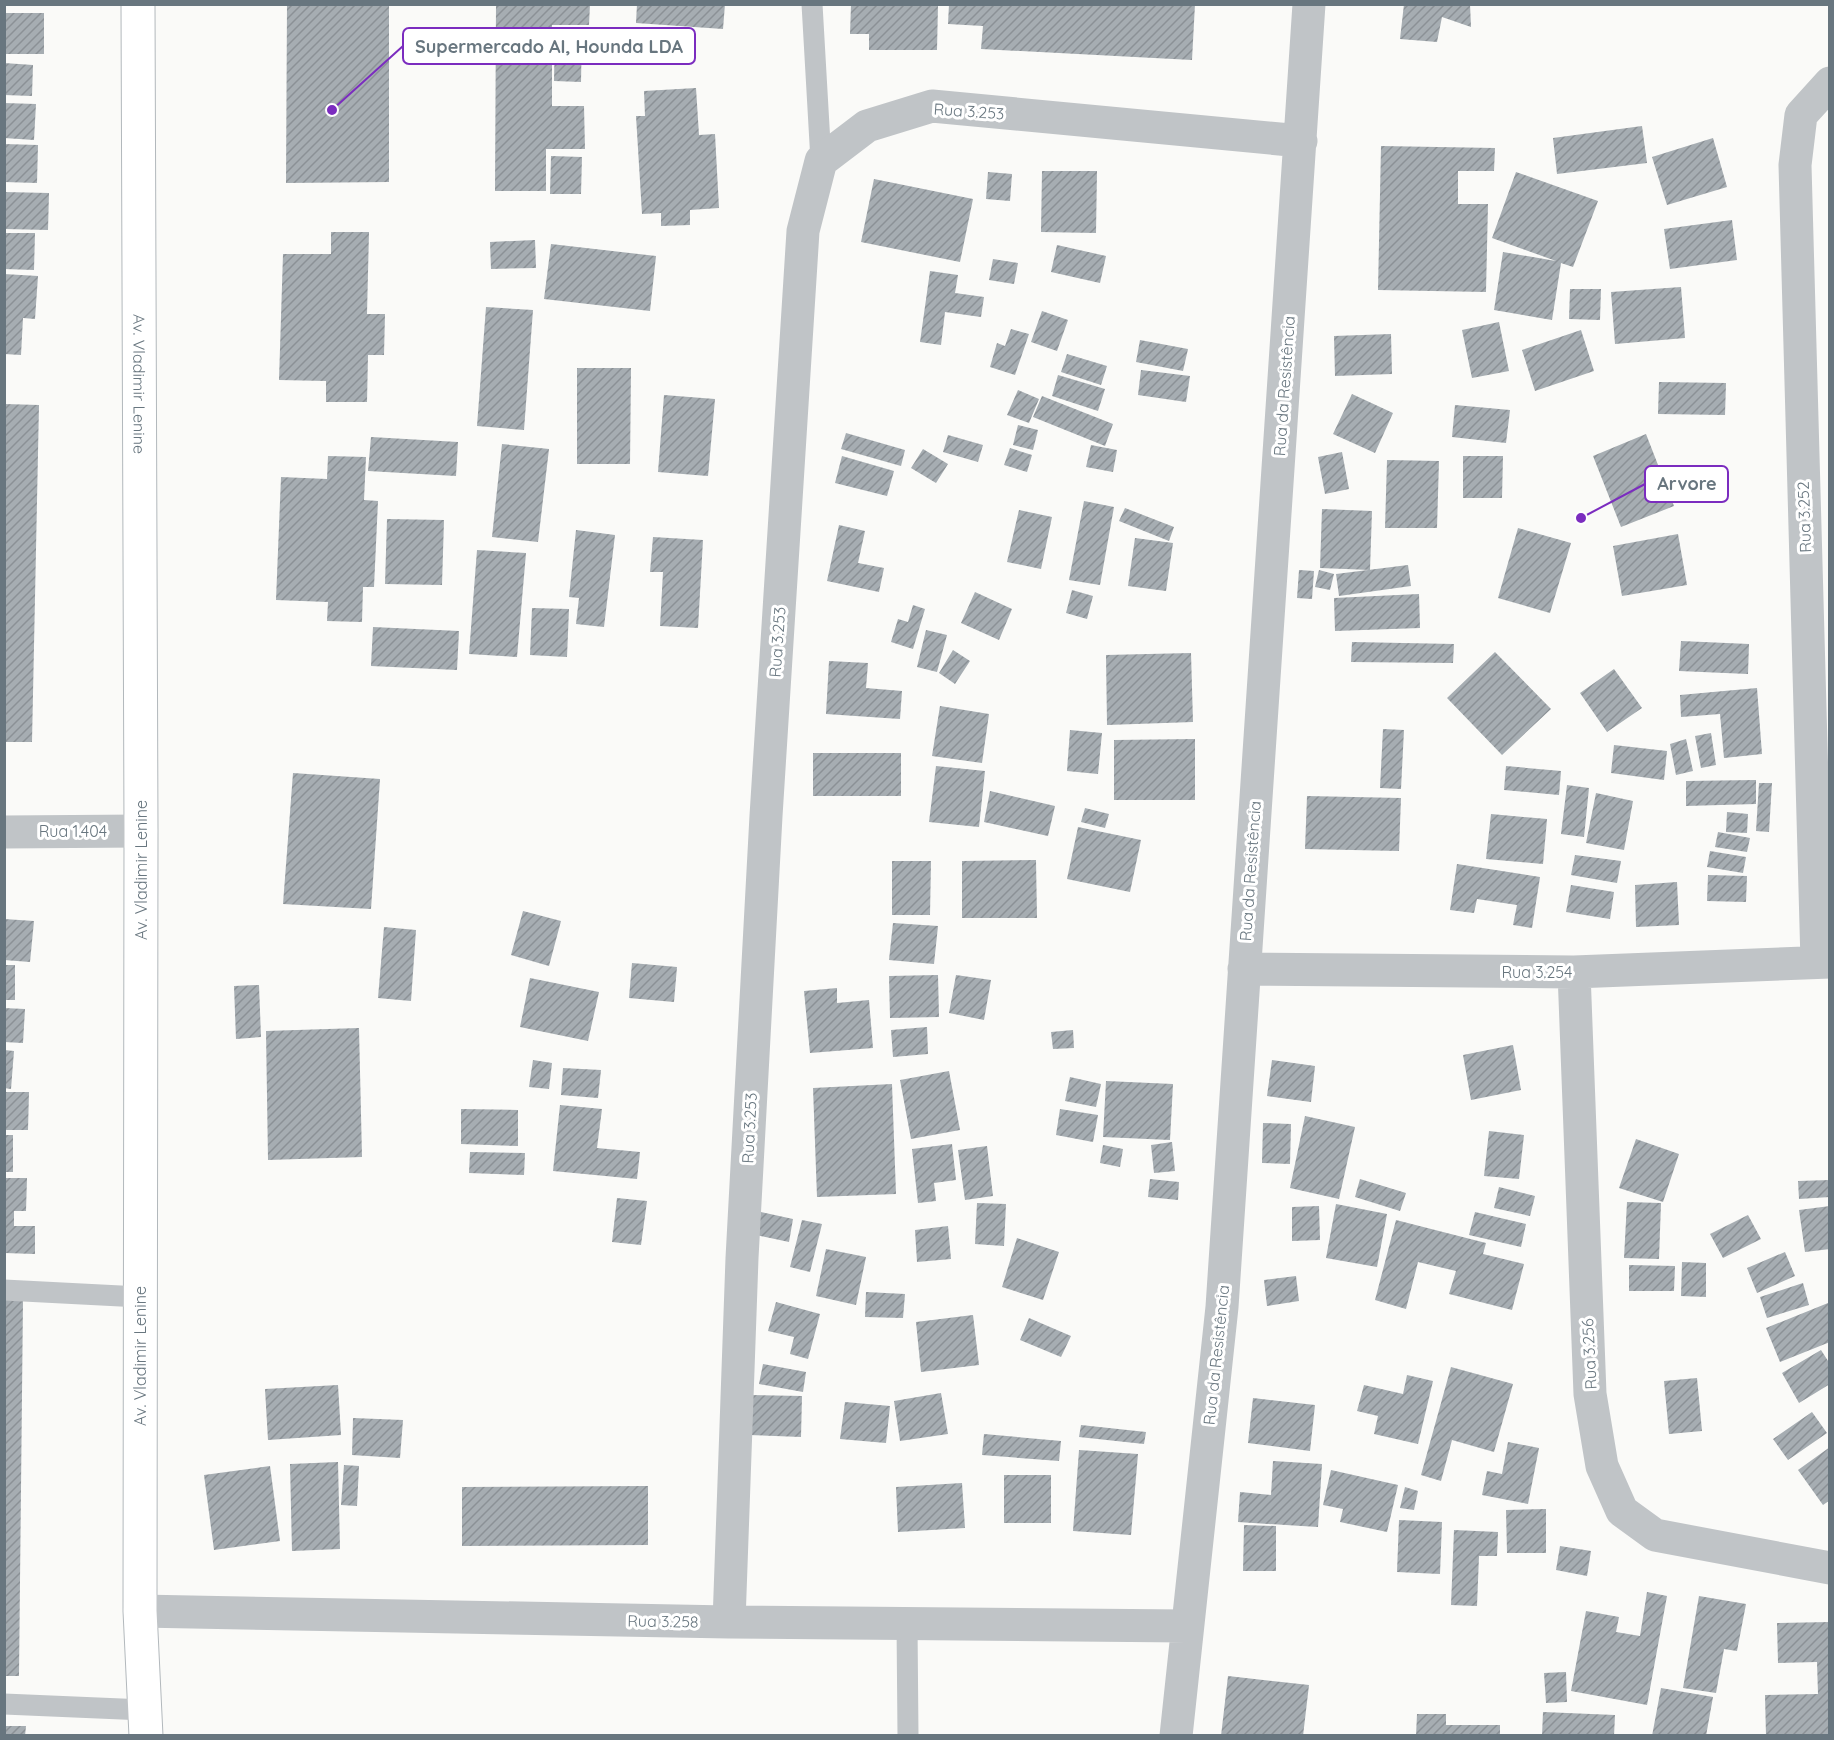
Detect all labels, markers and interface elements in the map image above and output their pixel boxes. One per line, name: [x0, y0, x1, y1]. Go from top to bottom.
callout: Supermercado AI, Hounda LDA: [403, 28, 695, 64]
text: Supermercado AI, Hounda LDA: [415, 35, 683, 58]
street label: Rua 3.253: [933, 99, 1005, 123]
street label: Av. Vladimir Lenine: [129, 314, 150, 454]
street label: Rua da Resistência: [1269, 315, 1299, 457]
callout: Arvore: [1645, 466, 1728, 502]
text: Arvore: [1657, 472, 1717, 495]
street label: Rua 3.252: [1793, 481, 1815, 553]
street label: Rua 3.253: [765, 606, 789, 678]
street label: Av. Vladimir Lenine: [131, 800, 151, 940]
street label: Rua da Resistência: [1235, 800, 1265, 942]
street label: Rua 1.404: [39, 821, 107, 841]
street label: Rua 3.254: [1501, 962, 1573, 982]
street label: Rua 3.253: [737, 1092, 761, 1164]
street label: Rua da Resistência: [1199, 1284, 1233, 1426]
street label: Av. Vladimir Lenine: [130, 1286, 150, 1426]
street label: Rua 3.256: [1577, 1318, 1601, 1390]
street label: Rua 3.258: [627, 1610, 699, 1632]

